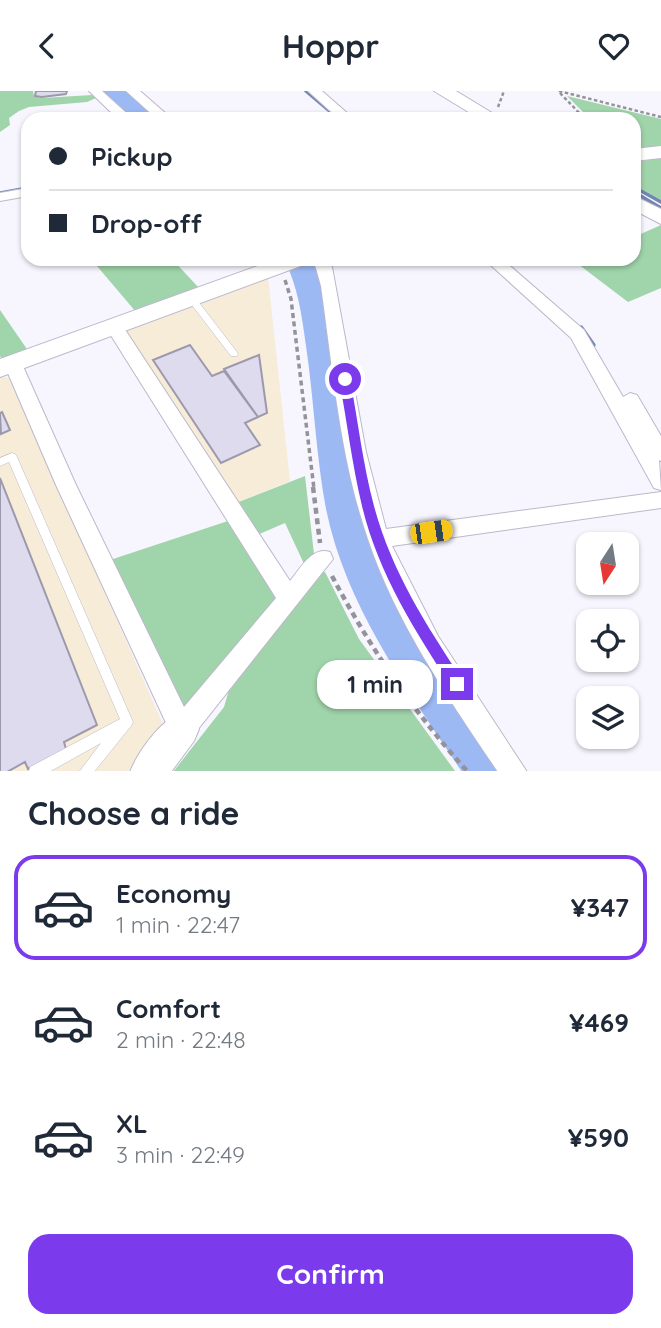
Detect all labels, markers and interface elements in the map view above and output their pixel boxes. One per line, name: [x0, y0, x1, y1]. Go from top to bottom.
text: Hoppr: [282, 26, 379, 66]
icon: back: [28, 27, 66, 65]
icon: heart: [595, 27, 633, 65]
text: Pickup: [91, 140, 173, 173]
text: Drop-off: [91, 207, 202, 240]
route start: [329, 363, 361, 395]
car: [409, 519, 454, 545]
north arrow: [576, 532, 639, 595]
map controls: [576, 532, 639, 749]
button: locate: [576, 609, 639, 672]
callout: 1 min: [317, 659, 433, 709]
route end: [441, 668, 473, 700]
text: 1 min: [347, 670, 403, 699]
button: layers: [576, 686, 639, 749]
text: Choose a ride: [28, 793, 240, 833]
icon: car: [32, 876, 95, 939]
text: Economy: [116, 877, 231, 910]
text: ¥347: [571, 891, 629, 924]
text: 1 min · 22:47: [116, 910, 240, 939]
icon: car: [32, 991, 95, 1054]
text: Comfort: [116, 992, 221, 1025]
text: ¥469: [569, 1006, 629, 1039]
text: 2 min · 22:48: [116, 1025, 246, 1054]
icon: car: [32, 1106, 95, 1169]
text: XL: [116, 1107, 148, 1140]
text: ¥590: [568, 1121, 629, 1154]
text: 3 min · 22:49: [116, 1140, 245, 1169]
button: Confirm: [28, 1234, 633, 1314]

